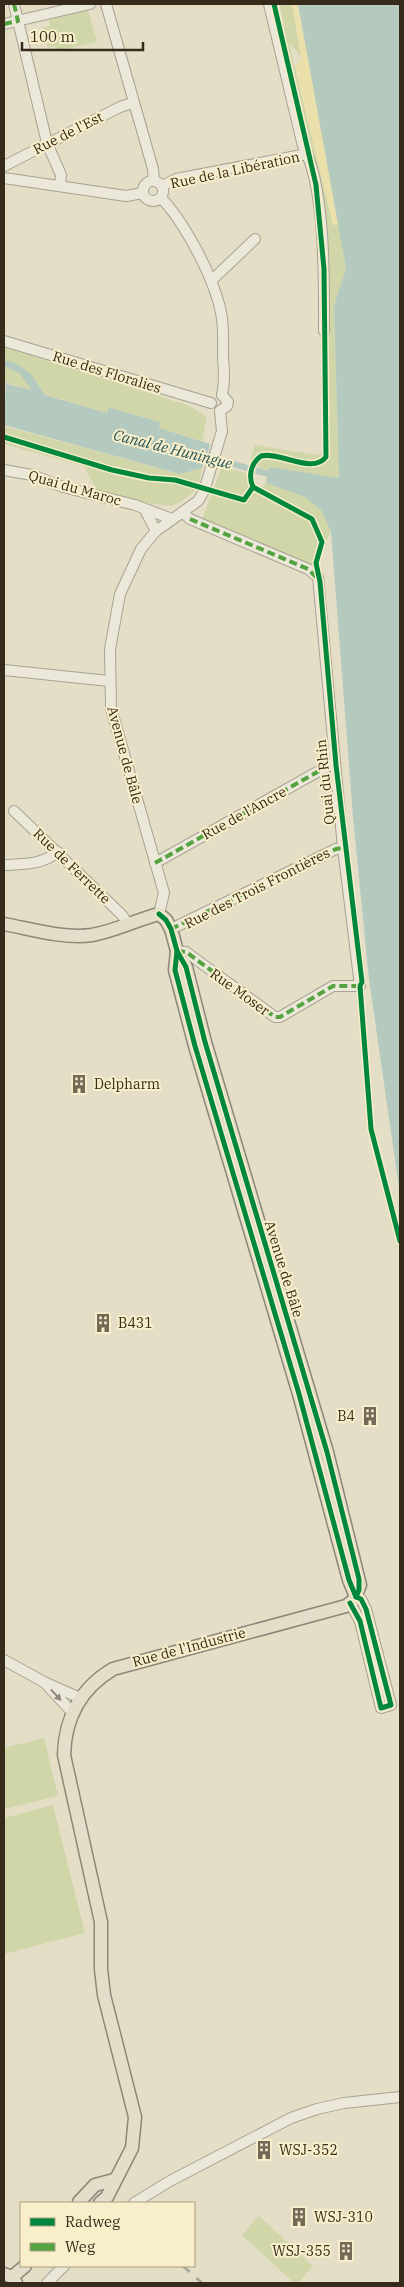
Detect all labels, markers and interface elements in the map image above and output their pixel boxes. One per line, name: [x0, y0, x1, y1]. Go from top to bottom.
scale bar: [22, 20, 144, 52]
text: 100 m: [30, 27, 75, 46]
street label: Rue de l'Est: [30, 108, 106, 158]
street label: Rue de la Libération: [169, 147, 301, 193]
street label: Rue des Floralies: [51, 347, 164, 397]
water label: Canal de Huningue: [112, 425, 235, 473]
street label: Quai du Maroc: [27, 466, 123, 510]
street label: Avenue de Bâle: [103, 704, 147, 806]
street label: Quai du Rhin: [312, 738, 338, 826]
street label: Rue de l'Ancre: [199, 782, 289, 844]
street label: Rue de Ferrette: [29, 824, 115, 908]
street label: Rue des Trois Frontières: [181, 843, 333, 933]
street label: Rue Moser: [207, 964, 274, 1020]
building icon: Delpharm: [68, 1073, 90, 1095]
place label: Delpharm: [94, 1075, 160, 1093]
street label: Avenue de Bâle: [261, 1218, 307, 1320]
building icon: B431: [92, 1312, 114, 1334]
place label: B431: [118, 1314, 153, 1332]
building icon: B4: [359, 1405, 381, 1427]
place label: B4: [337, 1407, 355, 1425]
street label: Rue de l'Industrie: [130, 1623, 248, 1671]
one-way arrow: [50, 1689, 62, 1701]
building icon: WSJ-352: [253, 2139, 275, 2161]
place label: WSJ-352: [279, 2141, 338, 2159]
legend: [20, 2202, 195, 2267]
building icon: WSJ-310: [288, 2206, 310, 2228]
place label: WSJ-310: [314, 2208, 373, 2226]
text: Radweg: [65, 2212, 120, 2231]
text: Weg: [65, 2237, 95, 2256]
building icon: WSJ-355: [335, 2240, 357, 2262]
place label: WSJ-355: [272, 2242, 331, 2260]

